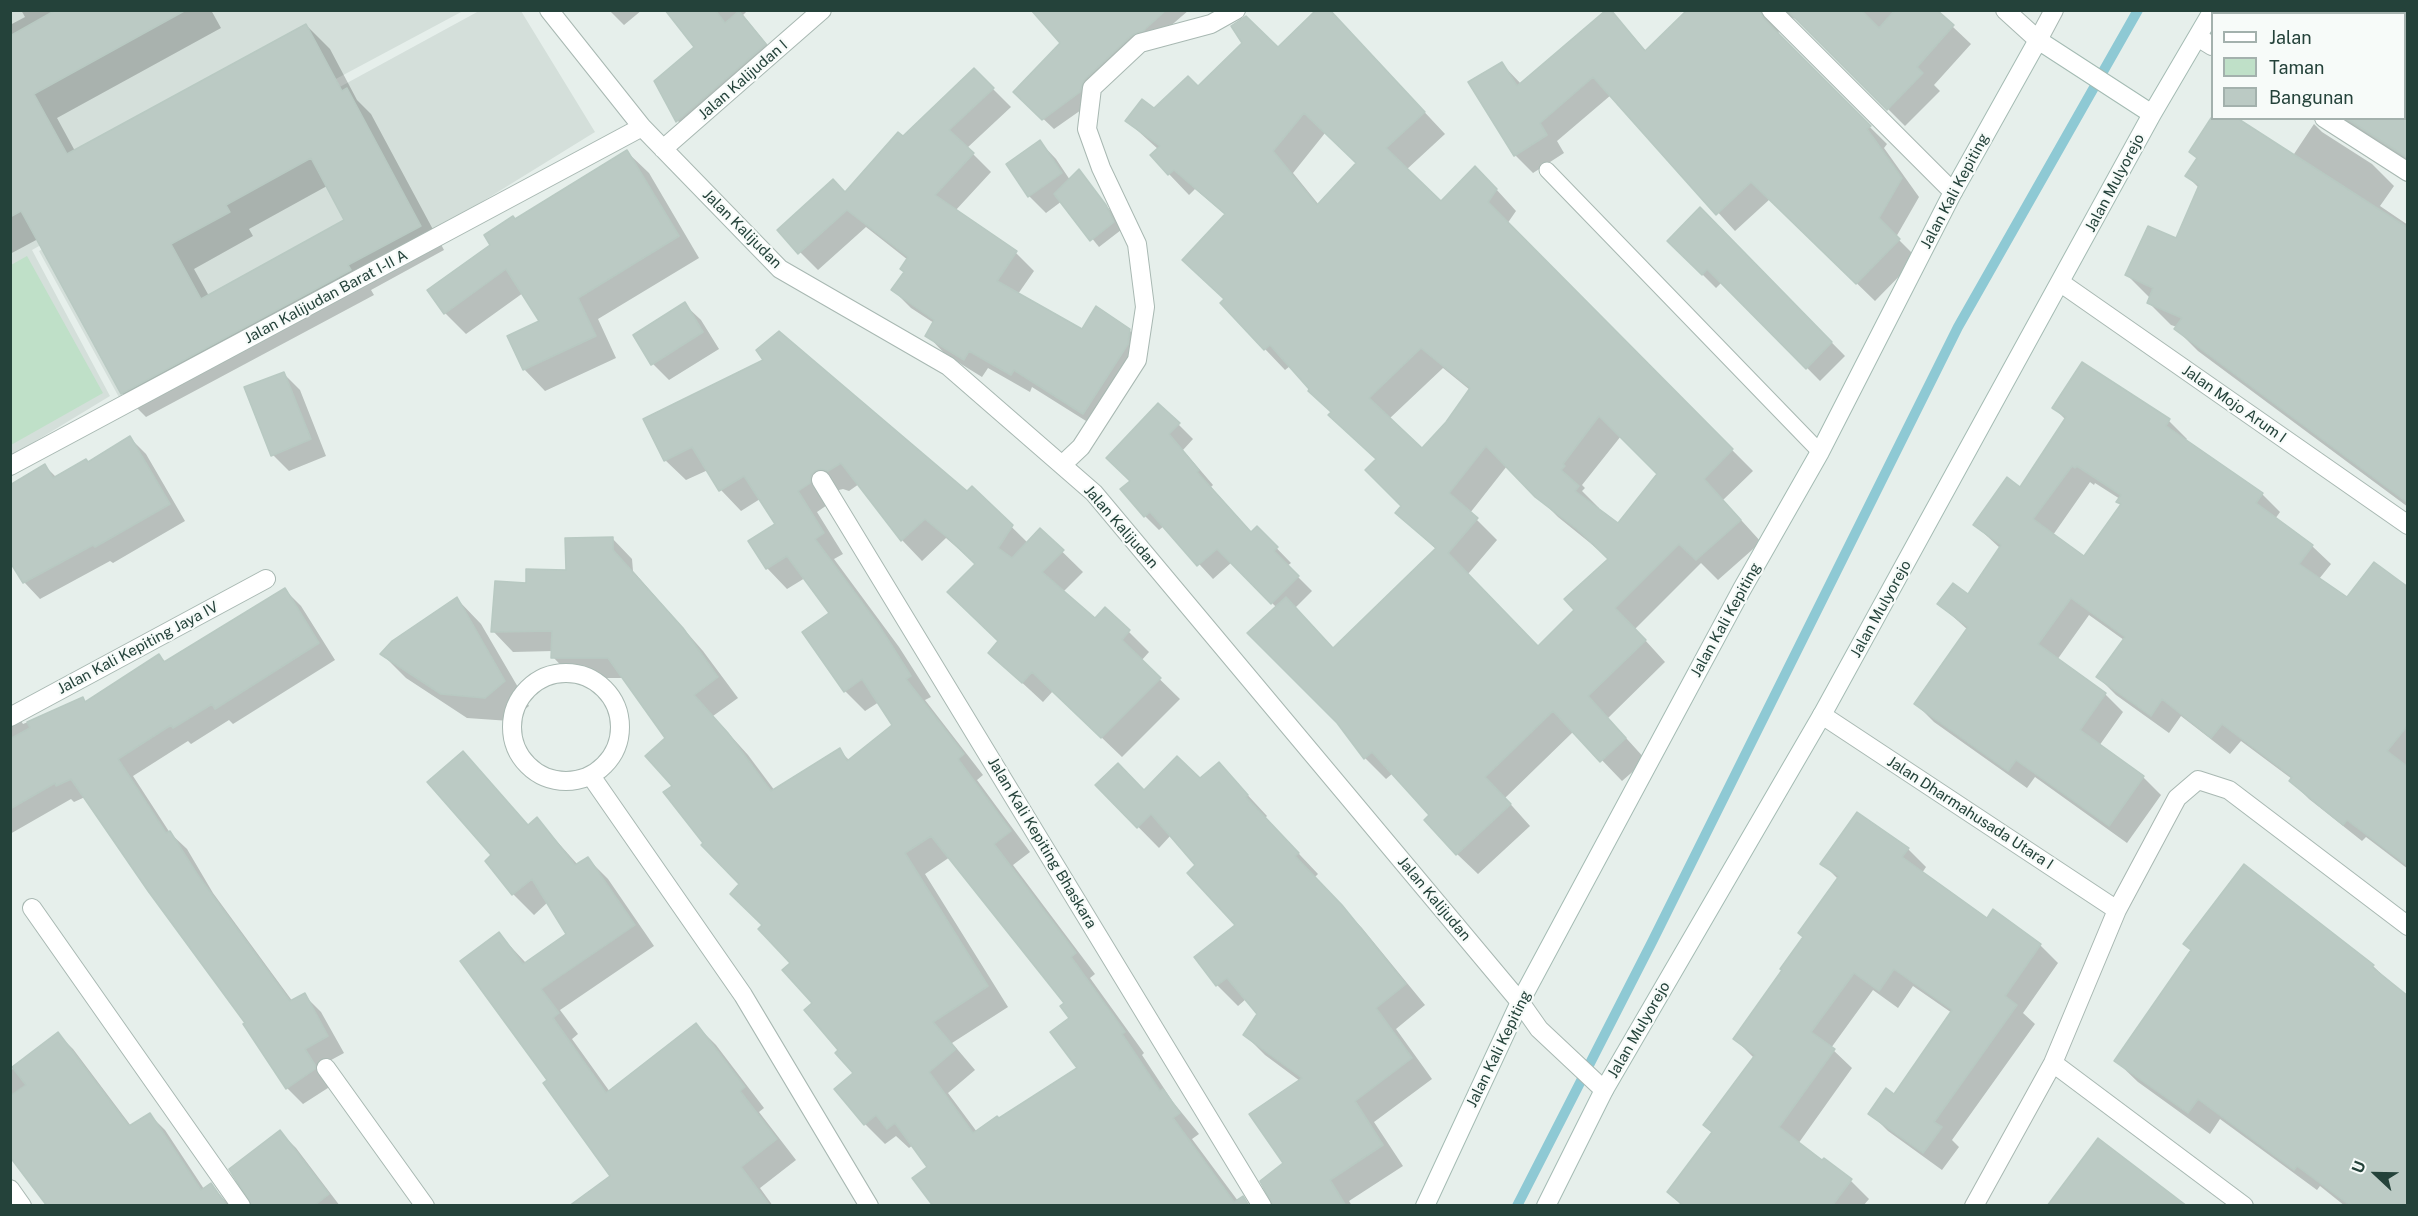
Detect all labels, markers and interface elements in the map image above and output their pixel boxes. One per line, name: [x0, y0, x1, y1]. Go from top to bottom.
legend: [2211, 12, 2406, 120]
text: Jalan: [2269, 27, 2312, 48]
street label: Jalan Kalijudan I: [695, 36, 791, 124]
text: Taman: [2269, 57, 2324, 78]
text: Bangunan: [2269, 87, 2354, 108]
street label: Jalan Kali Kepiting: [1917, 130, 1993, 252]
street label: Jalan Mulyorejo: [2082, 131, 2148, 235]
street label: Jalan Kalijudan: [699, 186, 785, 272]
street label: Jalan Kalijudan Barat I-II A: [241, 246, 411, 348]
street label: Jalan Mojo Arum I: [2178, 361, 2290, 447]
street label: Jalan Kalijudan: [1080, 482, 1162, 572]
street label: Jalan Mulyorejo: [1847, 557, 1915, 661]
street label: Jalan Kali Kepiting: [1687, 560, 1765, 680]
street label: Jalan Kali Kepiting Jaya IV: [54, 598, 222, 698]
street label: Jalan Dharmahusada Utara I: [1884, 753, 2056, 873]
street label: Jalan Kali Kepiting Bhaskara: [984, 754, 1100, 932]
street label: Jalan Kalijudan: [1394, 853, 1474, 945]
street label: Jalan Mulyorejo: [1604, 979, 1674, 1081]
street label: Jalan Kali Kepiting: [1463, 988, 1535, 1110]
north arrow: [2346, 1144, 2406, 1204]
text: U: [2348, 1158, 2370, 1176]

